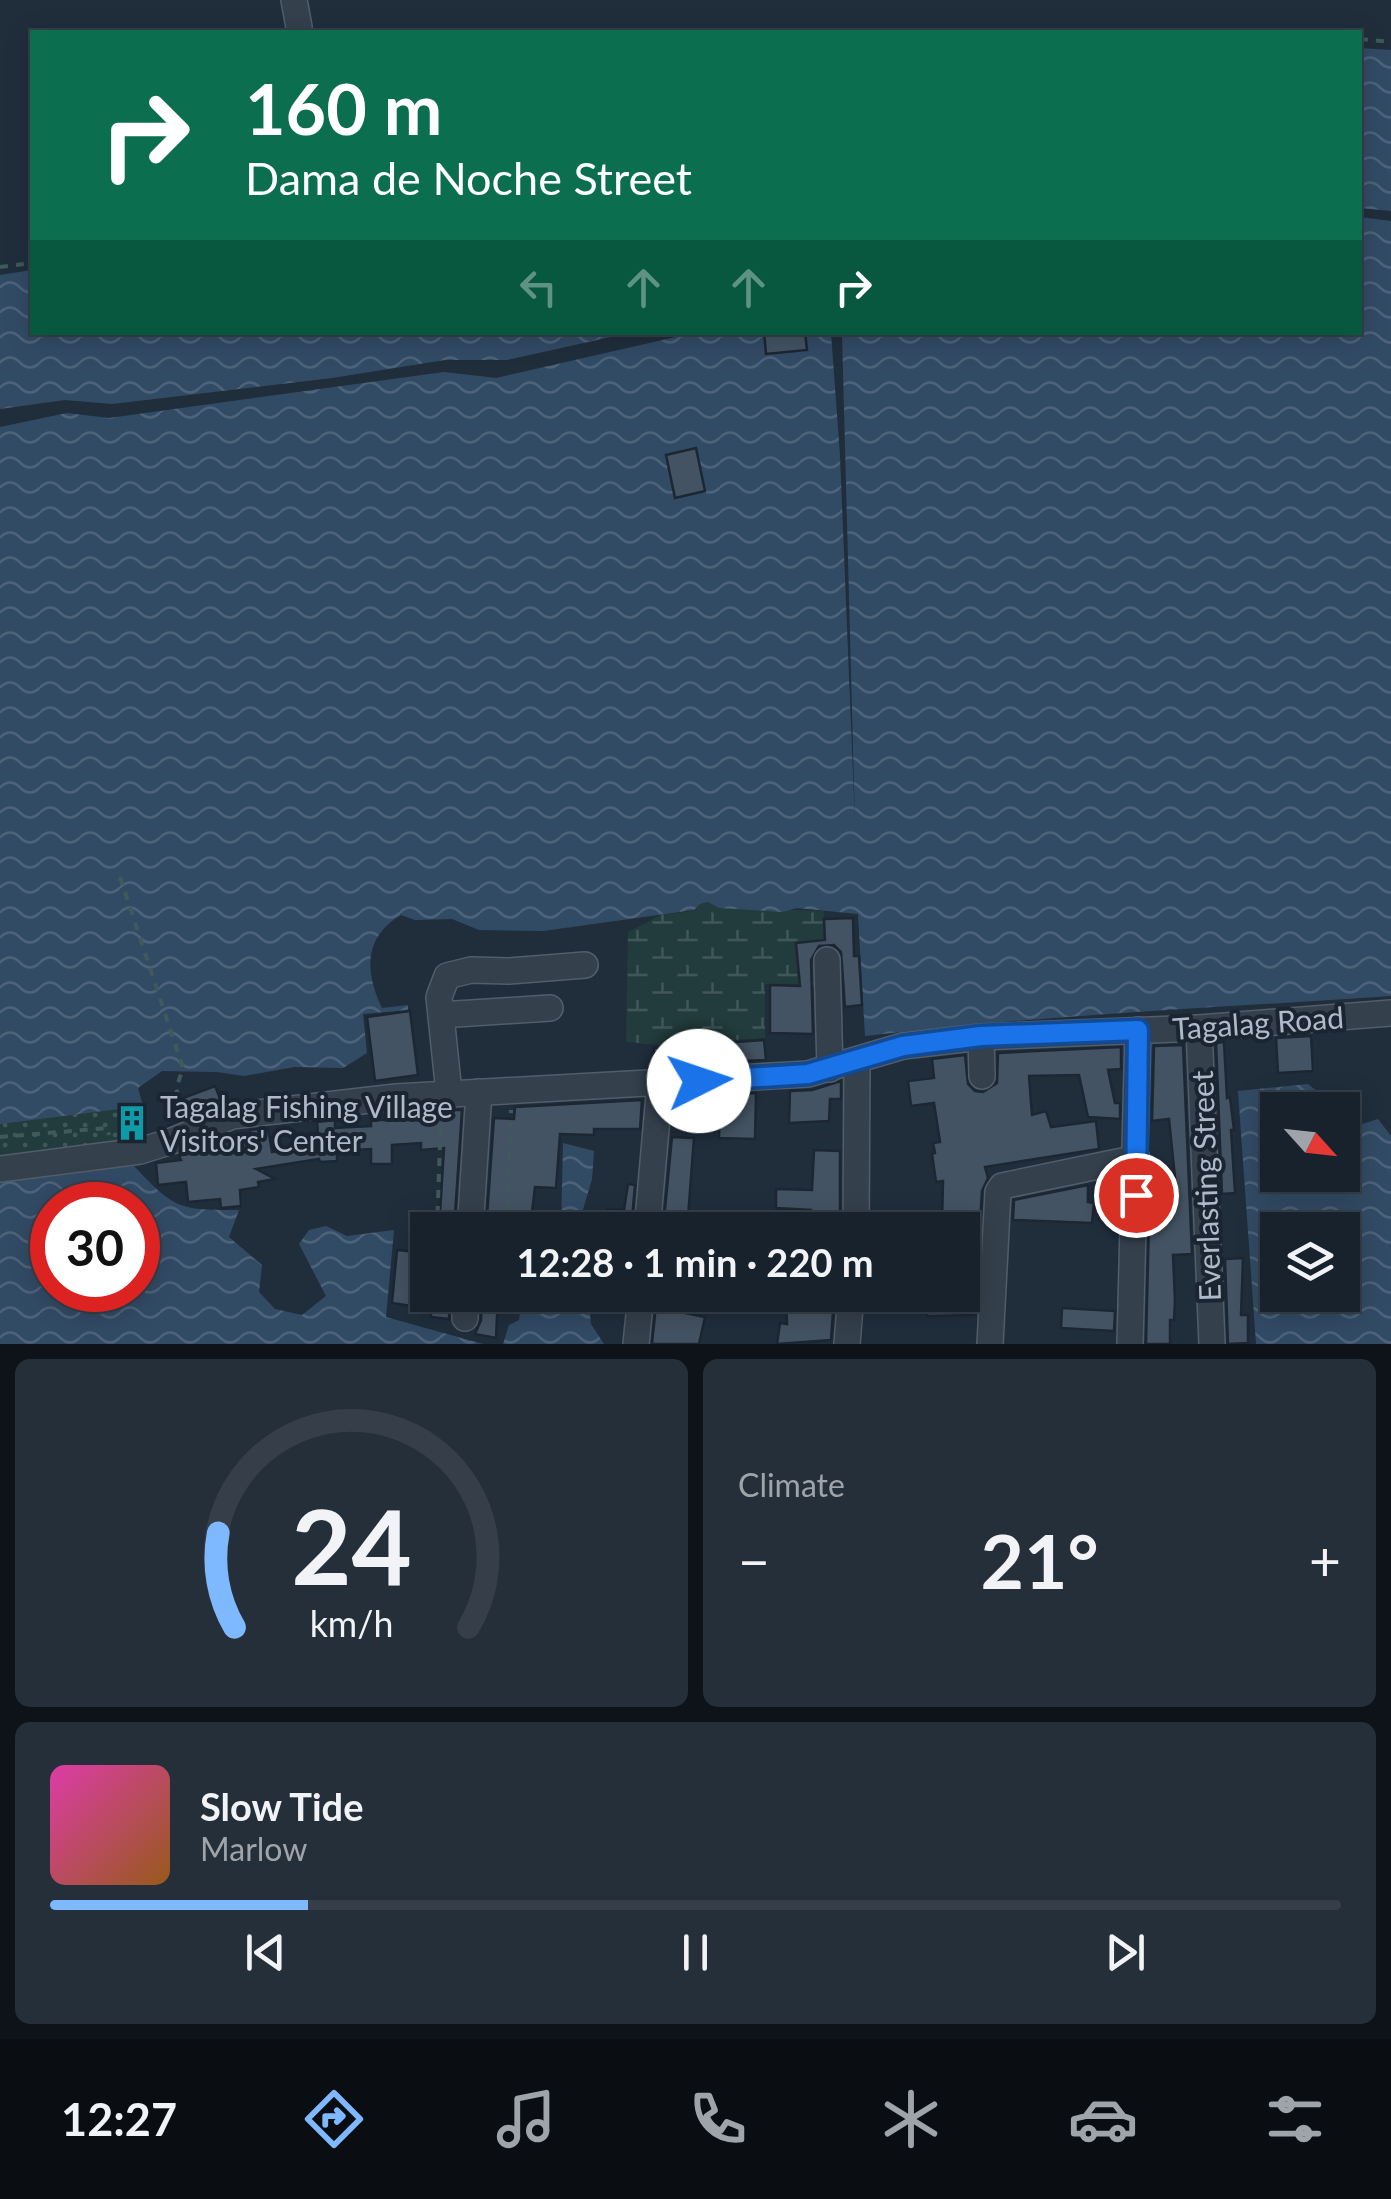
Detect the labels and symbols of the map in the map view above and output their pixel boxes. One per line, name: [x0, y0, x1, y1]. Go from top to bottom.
street label: Tagalag Road: [1171, 998, 1345, 1046]
position arrow: [647, 1029, 751, 1133]
street label: Everlasting Street: [1183, 1070, 1227, 1302]
place label: Tagalag Fishing Village Visitors' Center: [160, 1088, 453, 1158]
north arrow: [1260, 1092, 1360, 1192]
building icon: Tagalag Fishing Village Visitors' Center: [113, 1104, 151, 1142]
pin: [1094, 1153, 1179, 1238]
speed limit sign: 30: [30, 1182, 160, 1312]

